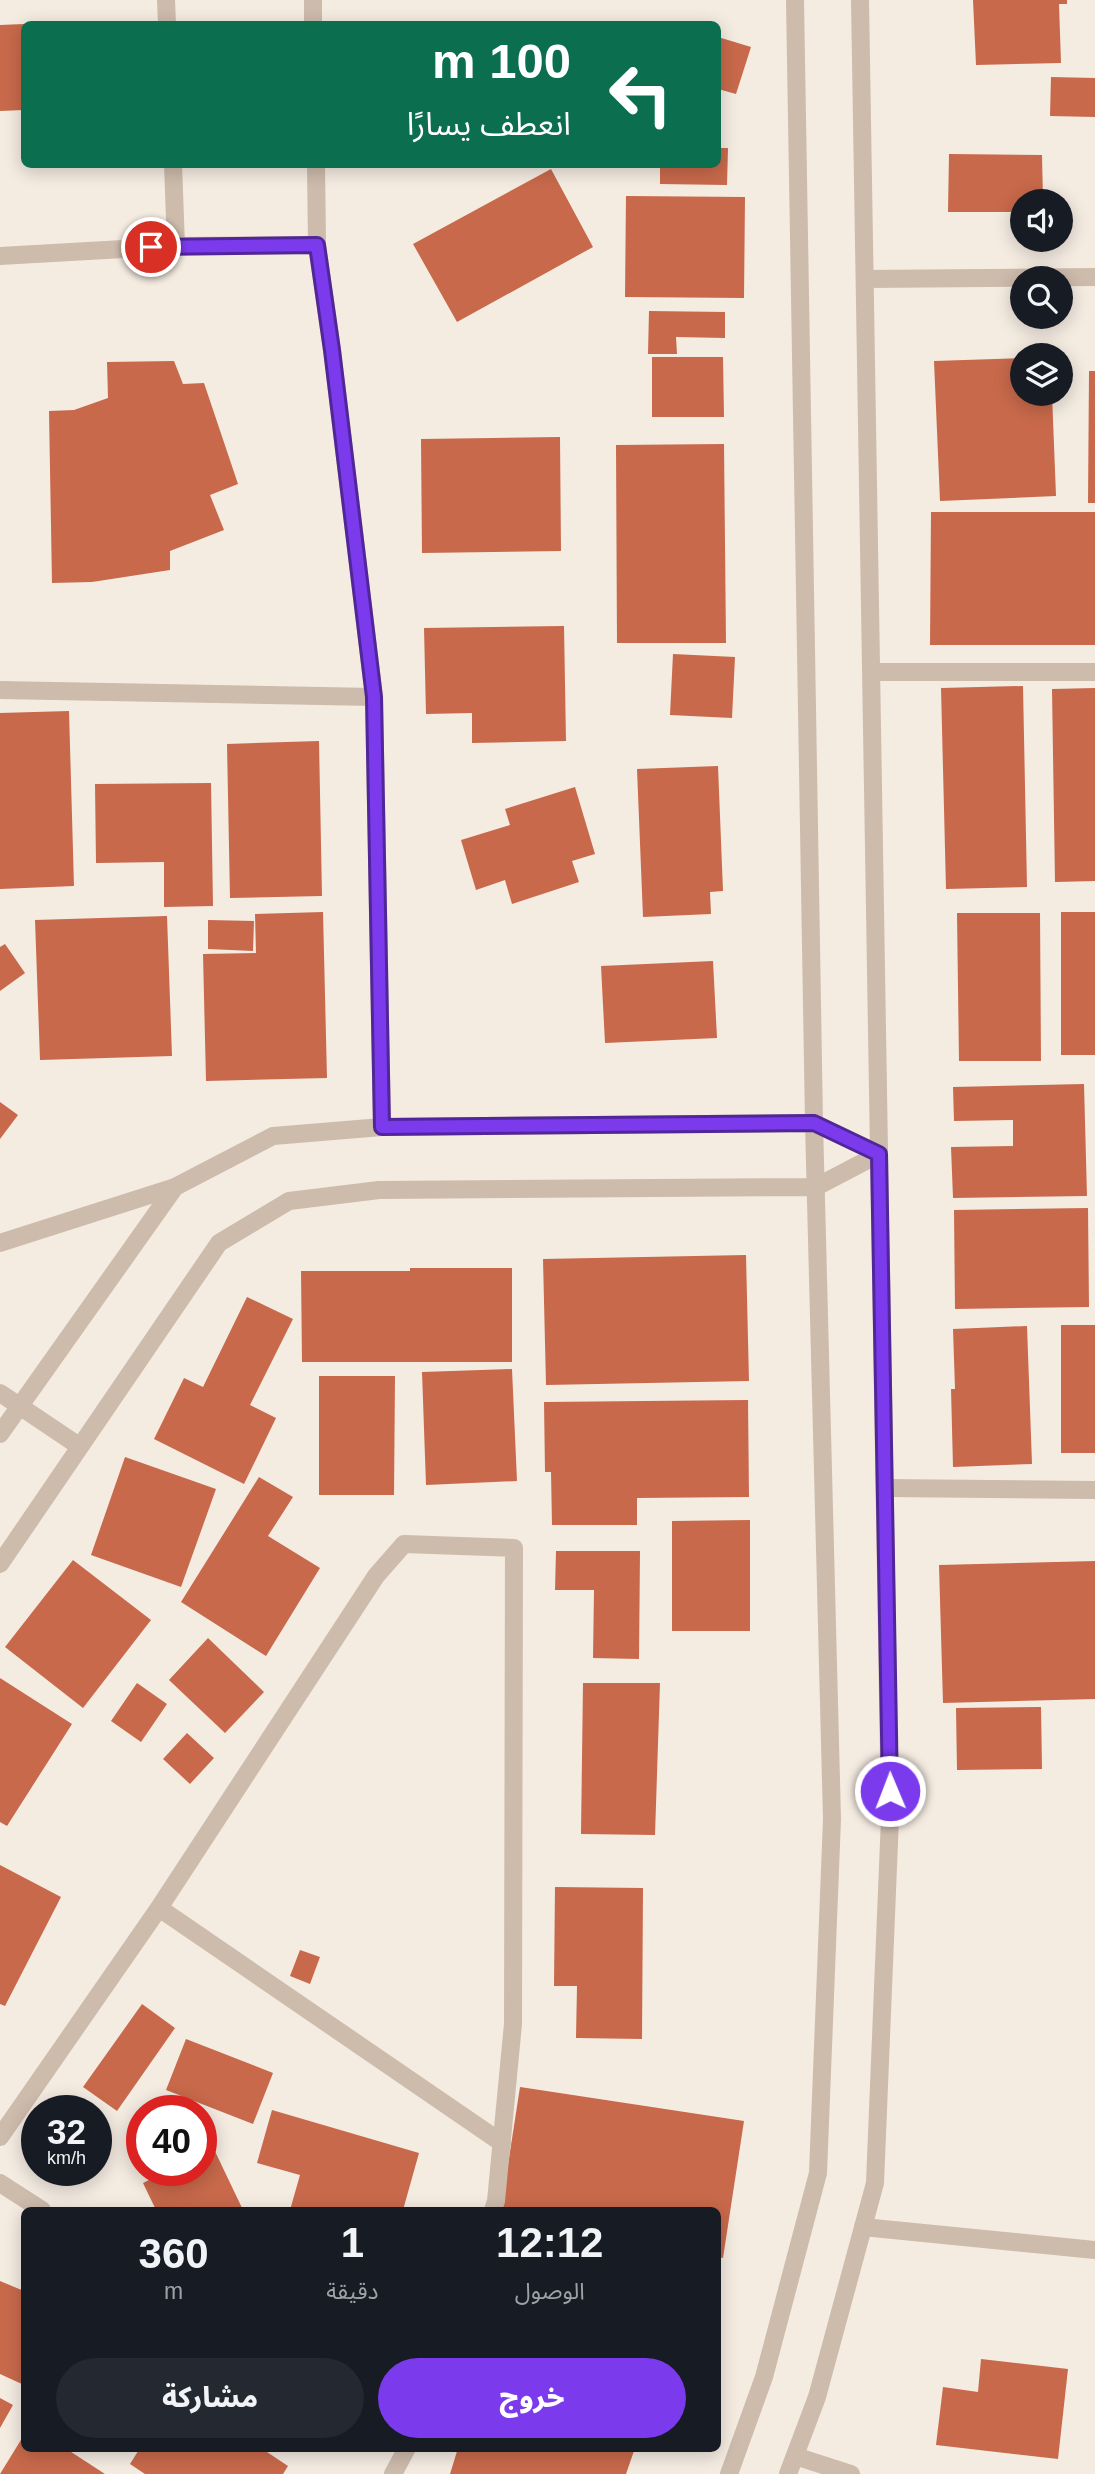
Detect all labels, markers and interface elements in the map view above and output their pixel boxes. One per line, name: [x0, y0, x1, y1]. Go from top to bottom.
text: 100 m: [432, 34, 571, 88]
icon: left: [595, 49, 686, 140]
text: انعطف يسارًا: [407, 106, 571, 142]
map controls: [1010, 189, 1073, 406]
button: sound: [1010, 189, 1073, 252]
pin: [121, 217, 181, 277]
icon: arrive: [132, 228, 170, 266]
button: search: [1010, 266, 1073, 329]
button: layers: [1010, 343, 1073, 406]
position arrow: [853, 1754, 927, 1828]
speed limit sign: 40: [126, 2095, 217, 2186]
text: 32: [47, 2112, 86, 2151]
text: km/h: [47, 2148, 86, 2168]
text: 1: [341, 2219, 364, 2266]
text: 12:12: [496, 2219, 603, 2266]
text: 360: [139, 2230, 209, 2277]
text: m: [164, 2278, 183, 2304]
text: دقيقة: [326, 2278, 379, 2304]
text: الوصول: [515, 2278, 585, 2304]
button: مشاركة: [56, 2358, 364, 2438]
button: خروج: [378, 2358, 686, 2438]

